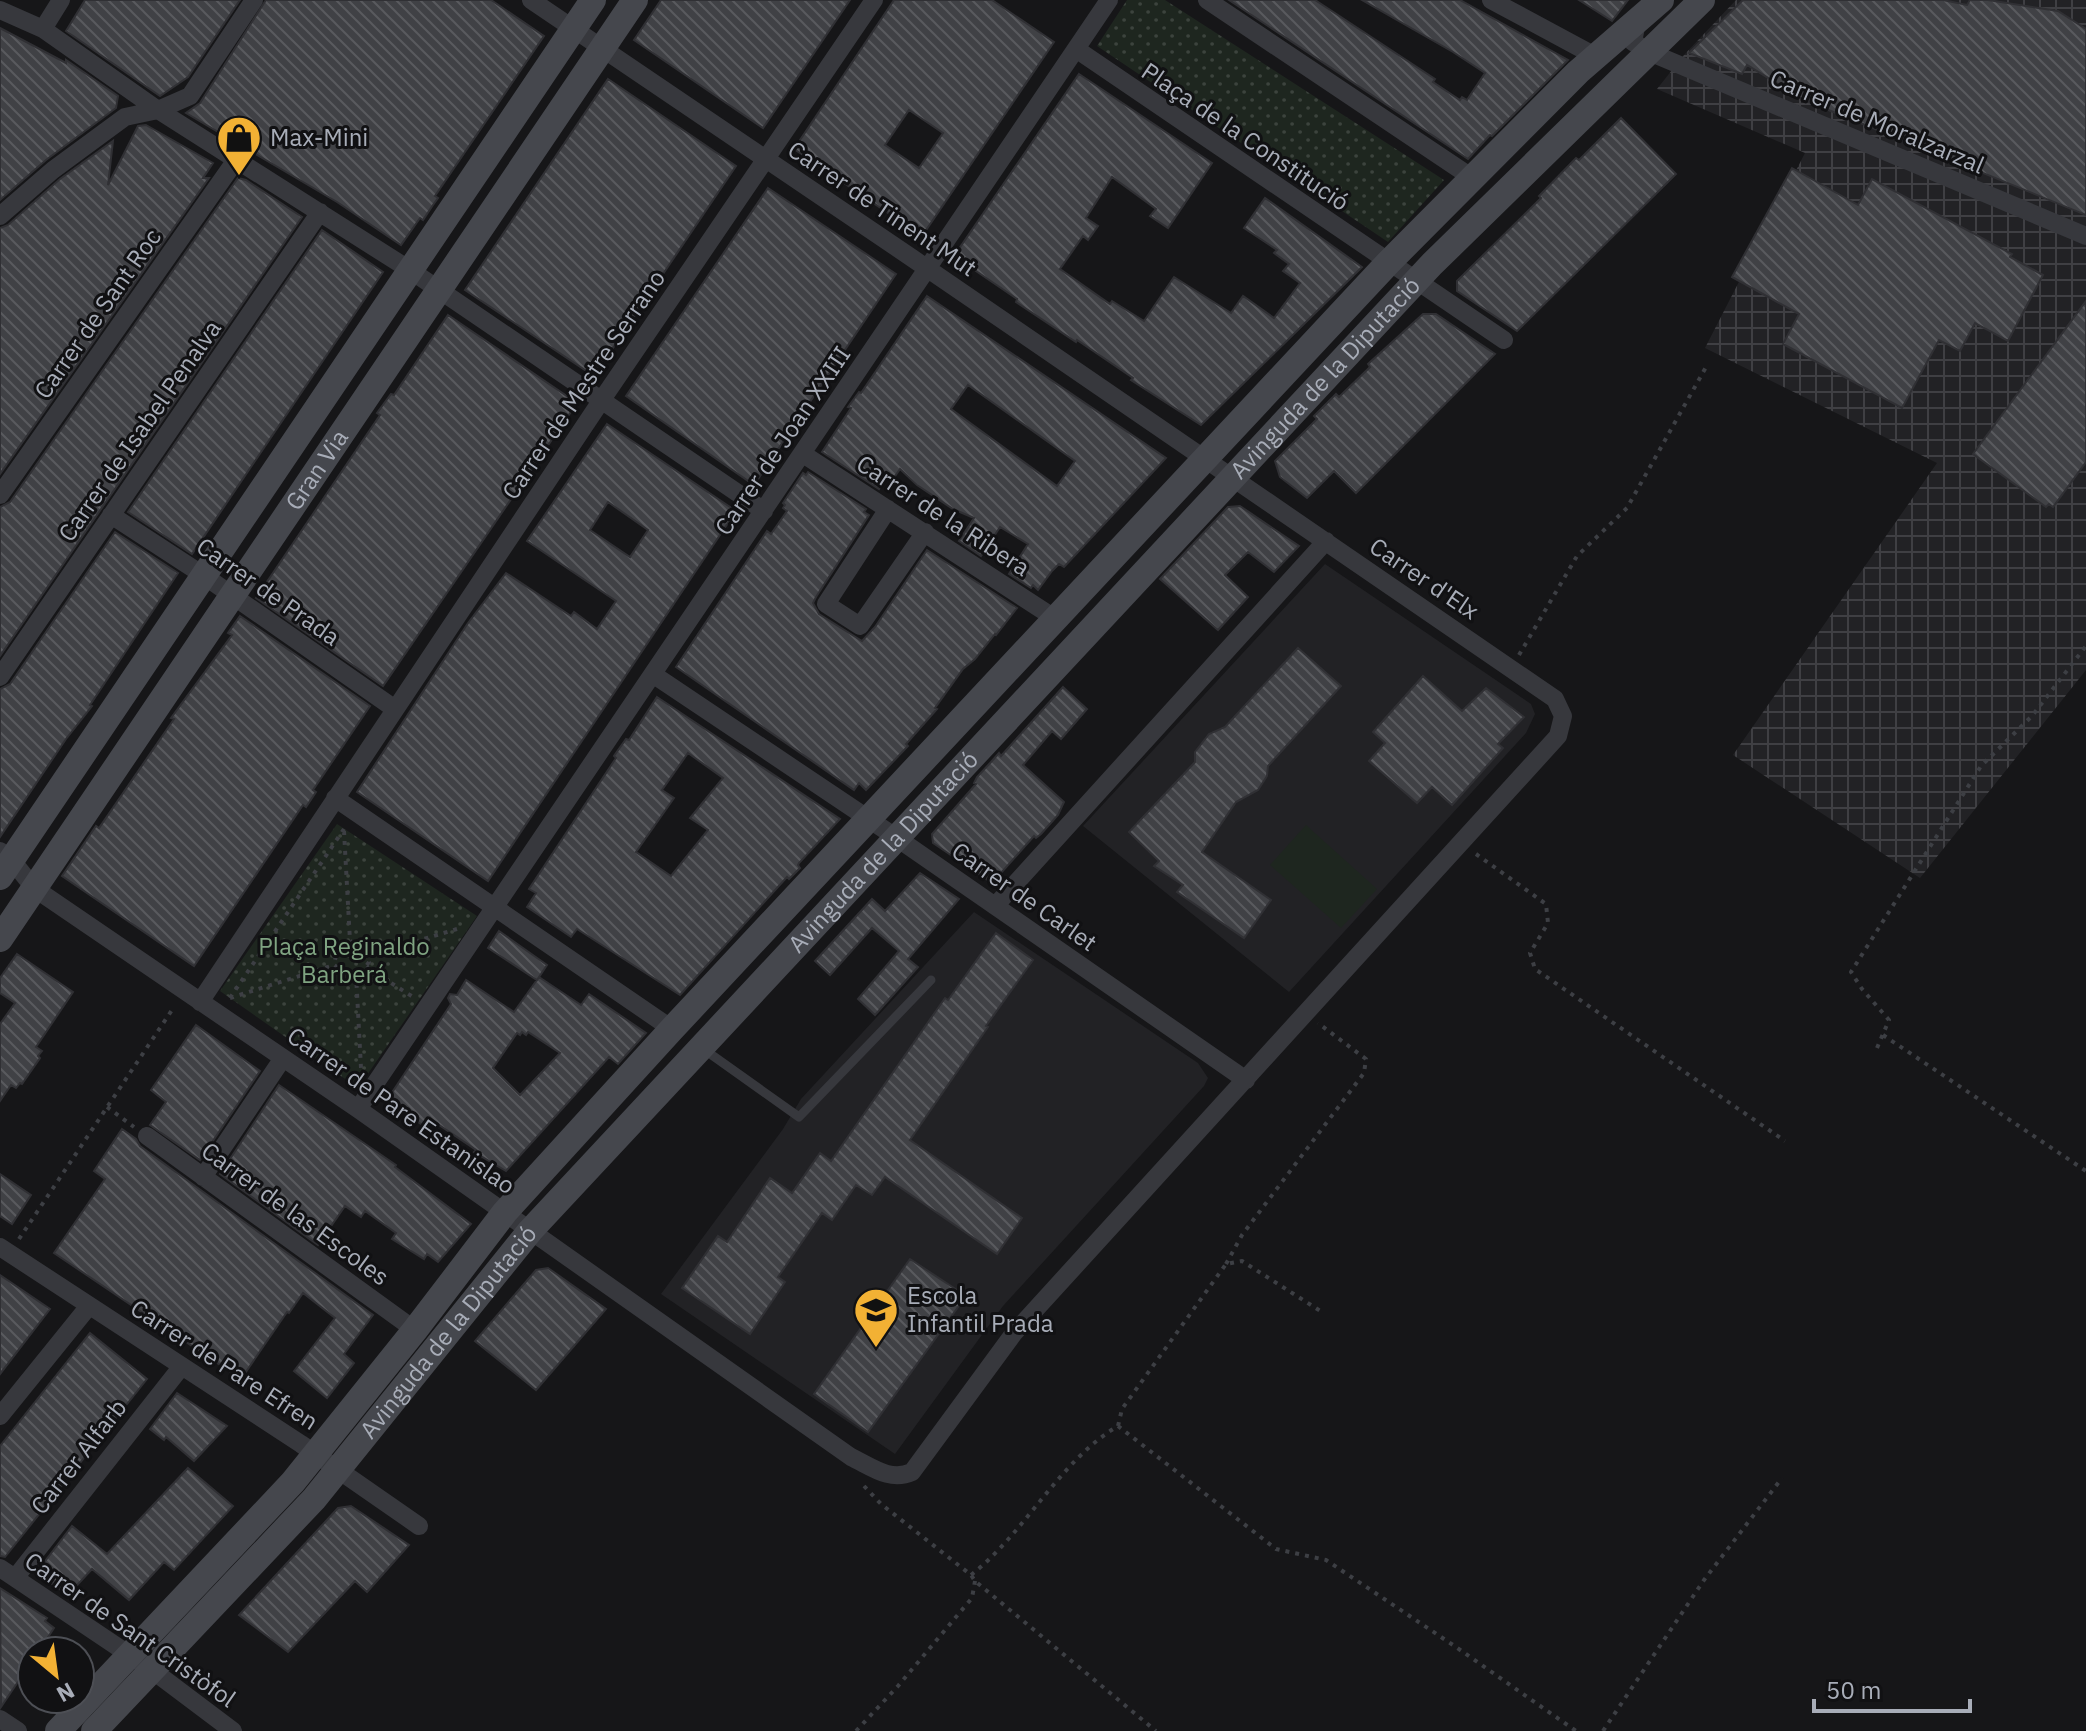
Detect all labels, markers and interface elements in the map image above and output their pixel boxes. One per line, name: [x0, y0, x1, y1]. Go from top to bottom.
street label: Plaça de la Constitució: [1136, 55, 1356, 218]
street label: Carrer de Moralzarzal: [1765, 61, 1989, 181]
shop icon: Max-Mini: [215, 114, 263, 177]
place label: Max-Mini: [270, 121, 368, 153]
street label: Carrer de Tinent Mut: [782, 133, 983, 283]
street label: Carrer de Sant Roc: [27, 222, 168, 405]
street label: Carrer de Mestre Serrano: [494, 263, 672, 505]
street label: Avinguda de la Diputació: [1222, 270, 1427, 486]
street label: Carrer de Isabel Penalva: [51, 313, 228, 547]
street label: Carrer de Joan XXIII: [707, 340, 857, 541]
street label: Gran Via: [277, 423, 355, 516]
street label: Carrer de la Ribera: [851, 447, 1037, 583]
street label: Carrer de Prada: [191, 530, 347, 653]
street label: Carrer d'Elx: [1364, 530, 1485, 626]
street label: Avinguda de la Diputació: [780, 744, 985, 959]
street label: Carrer de Carlet: [946, 834, 1103, 958]
park label: Plaça Reginaldo Barberá: [258, 930, 430, 990]
street label: Carrer de Pare Estanislao: [281, 1019, 522, 1201]
street label: Carrer de las Escoles: [195, 1134, 396, 1292]
street label: Avinguda de la Diputació: [352, 1218, 543, 1445]
place label: Escola Infantil Prada: [907, 1279, 1054, 1339]
school or university icon: Escola Infantil Prada: [852, 1286, 900, 1349]
street label: Carrer de Pare Efren: [125, 1292, 324, 1437]
street label: Carrer Alfarb: [23, 1392, 133, 1521]
street label: Carrer de Sant Cristòfol: [19, 1544, 242, 1714]
north arrow: [16, 1635, 96, 1715]
scale bar: [1814, 1663, 1970, 1713]
text: 50 m: [1826, 1674, 1881, 1706]
text: N: [52, 1676, 80, 1709]

